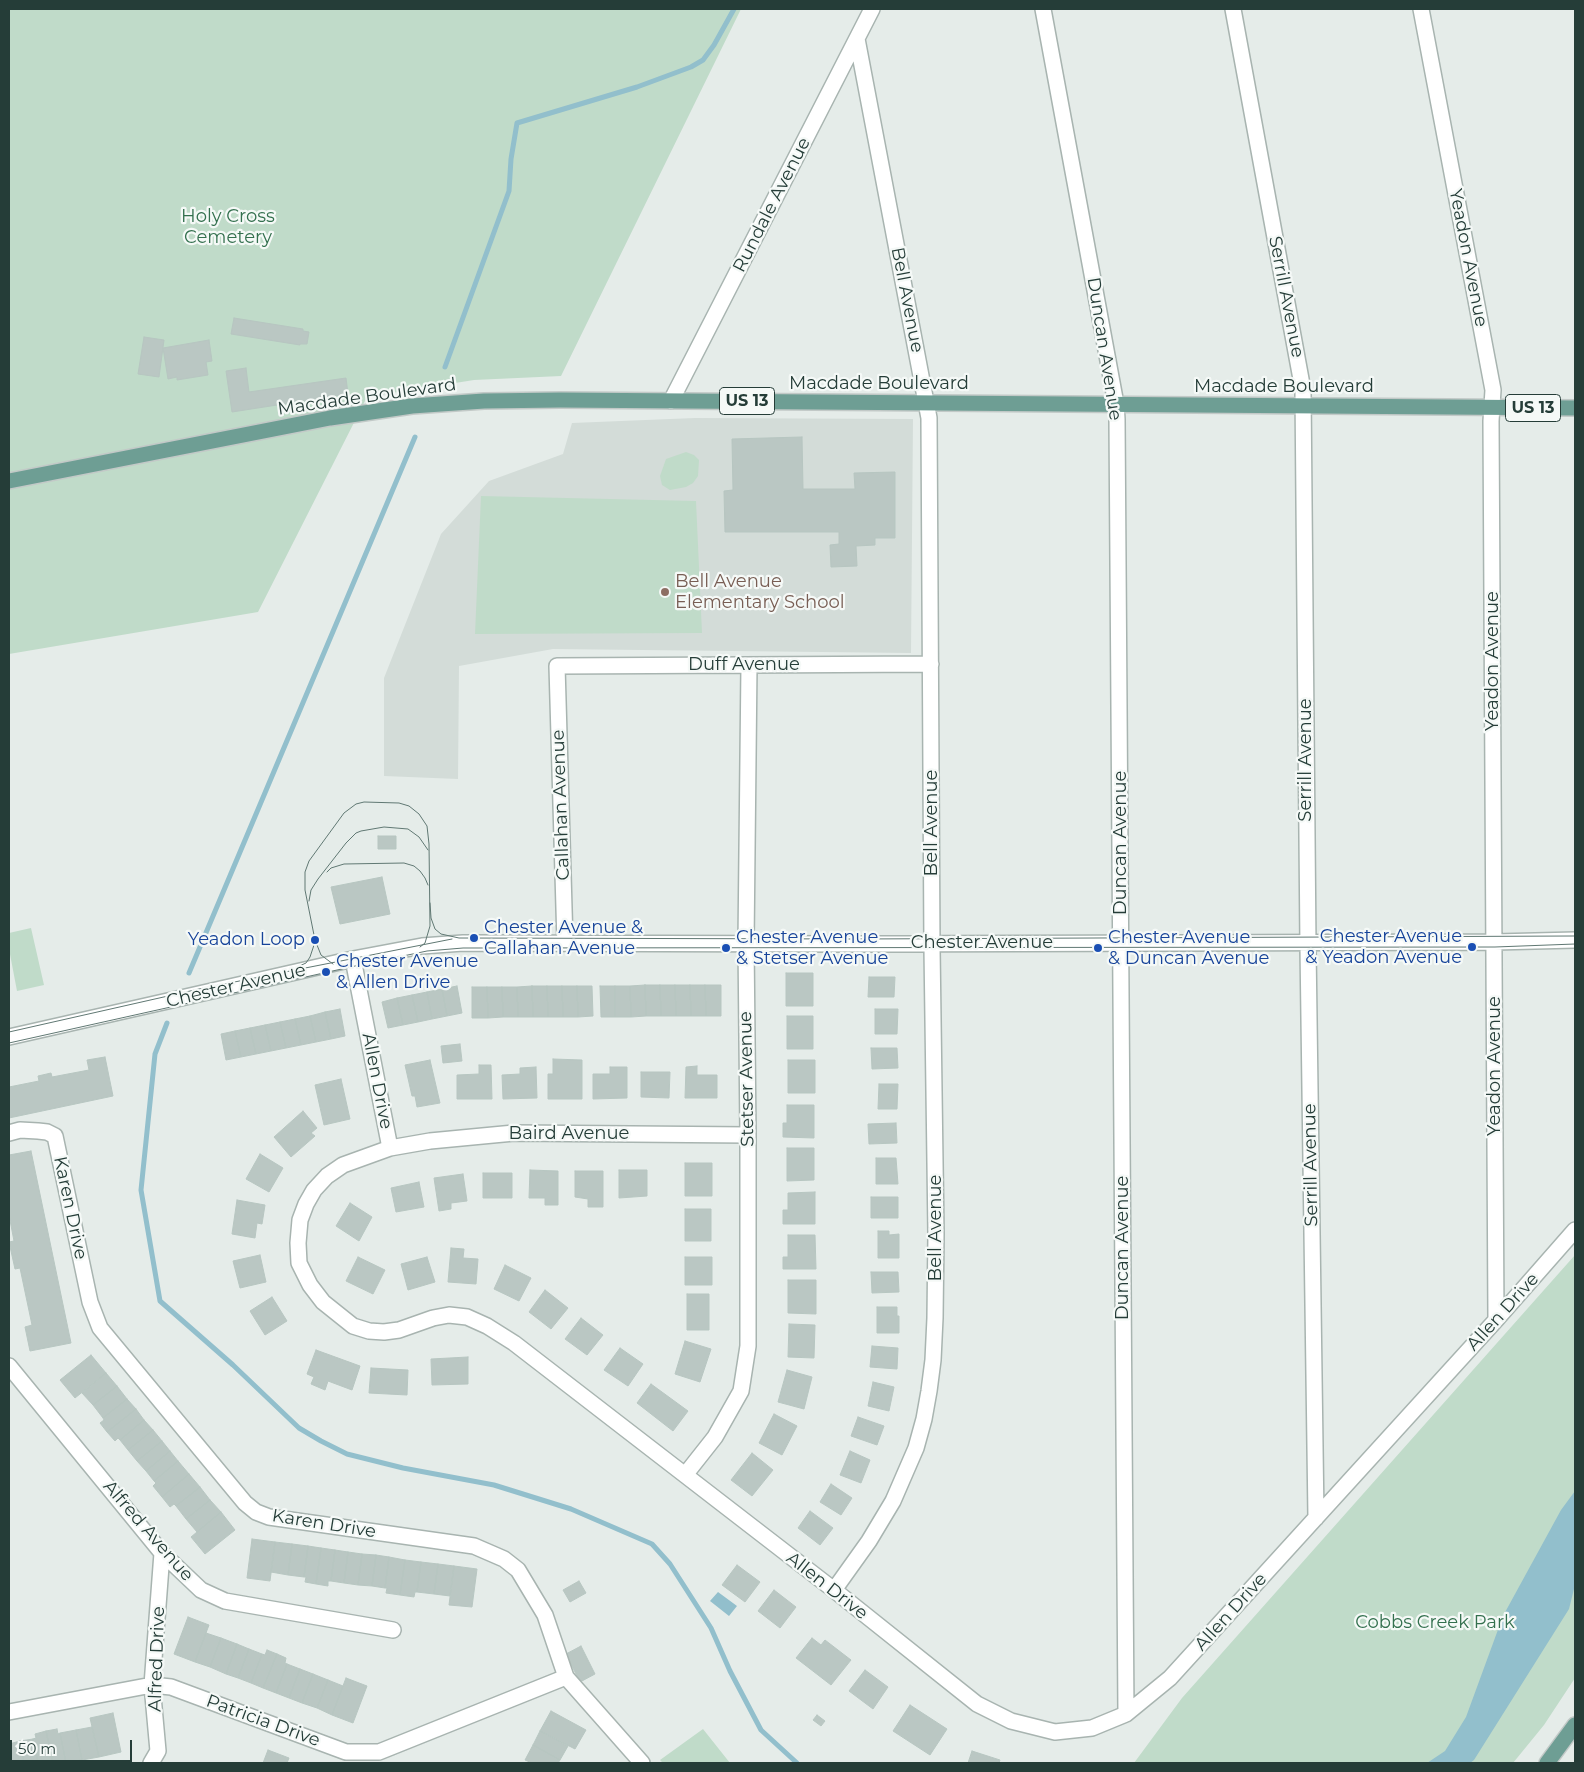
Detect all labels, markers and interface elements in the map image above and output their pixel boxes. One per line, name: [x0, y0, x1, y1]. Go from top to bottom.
street label: Rundale Avenue: [729, 134, 815, 276]
street label: Yeadon Avenue: [1444, 187, 1492, 329]
park label: Holy Cross Cemetery: [181, 206, 275, 248]
street label: Serrill Avenue: [1264, 234, 1308, 360]
street label: Bell Avenue: [886, 246, 928, 354]
street label: Duncan Avenue: [1082, 276, 1126, 422]
street label: Macdade Boulevard: [789, 373, 969, 395]
street label: Macdade Boulevard: [276, 374, 458, 420]
street label: Macdade Boulevard: [1194, 376, 1374, 398]
road number: US 13: [720, 388, 774, 414]
road number: US 13: [1506, 394, 1560, 422]
place label: Bell Avenue Elementary School: [675, 571, 845, 614]
marker: Bell Avenue Elementary School: [659, 586, 671, 598]
street label: Yeadon Avenue: [1482, 591, 1504, 731]
street label: Duff Avenue: [688, 654, 800, 676]
street label: Serrill Avenue: [1295, 698, 1317, 822]
street label: Callahan Avenue: [548, 729, 574, 881]
street label: Bell Avenue: [921, 770, 943, 876]
street label: Duncan Avenue: [1110, 771, 1132, 915]
place label: Chester Avenue & Callahan Avenue: [484, 917, 643, 960]
place label: Chester Avenue & Yeadon Avenue: [1305, 926, 1462, 969]
place label: Chester Avenue & Stetser Avenue: [736, 927, 888, 970]
place label: Chester Avenue & Duncan Avenue: [1108, 927, 1269, 970]
place label: Yeadon Loop: [188, 929, 305, 951]
marker: Chester Avenue & Callahan Avenue: [468, 932, 480, 944]
street label: Chester Avenue: [911, 932, 1053, 954]
marker: Yeadon Loop: [309, 934, 321, 946]
marker: Chester Avenue & Yeadon Avenue: [1466, 941, 1478, 953]
marker: Chester Avenue & Stetser Avenue: [720, 942, 732, 954]
marker: Chester Avenue & Duncan Avenue: [1092, 942, 1104, 954]
place label: Chester Avenue & Allen Drive: [336, 951, 478, 994]
street label: Chester Avenue: [164, 959, 308, 1013]
marker: Chester Avenue & Allen Drive: [320, 966, 332, 978]
street label: Yeadon Avenue: [1484, 996, 1506, 1136]
street label: Stetser Avenue: [735, 1011, 759, 1147]
street label: Allen Drive: [357, 1031, 397, 1131]
street label: Serrill Avenue: [1299, 1103, 1323, 1227]
street label: Baird Avenue: [509, 1123, 629, 1145]
street label: Karen Drive: [49, 1154, 91, 1262]
street label: Bell Avenue: [925, 1175, 947, 1281]
street label: Duncan Avenue: [1112, 1176, 1134, 1320]
street label: Allen Drive: [1462, 1269, 1544, 1355]
street label: Alfred Avenue: [98, 1476, 198, 1586]
street label: Karen Drive: [270, 1505, 378, 1543]
street label: Allen Drive: [782, 1547, 872, 1625]
street label: Allen Drive: [1190, 1569, 1272, 1655]
street label: Alfred Drive: [144, 1606, 170, 1712]
park label: Cobbs Creek Park: [1355, 1612, 1515, 1634]
street label: Patricia Drive: [203, 1690, 323, 1752]
scale bar: [12, 1730, 135, 1762]
text: 50 m: [18, 1739, 56, 1758]

